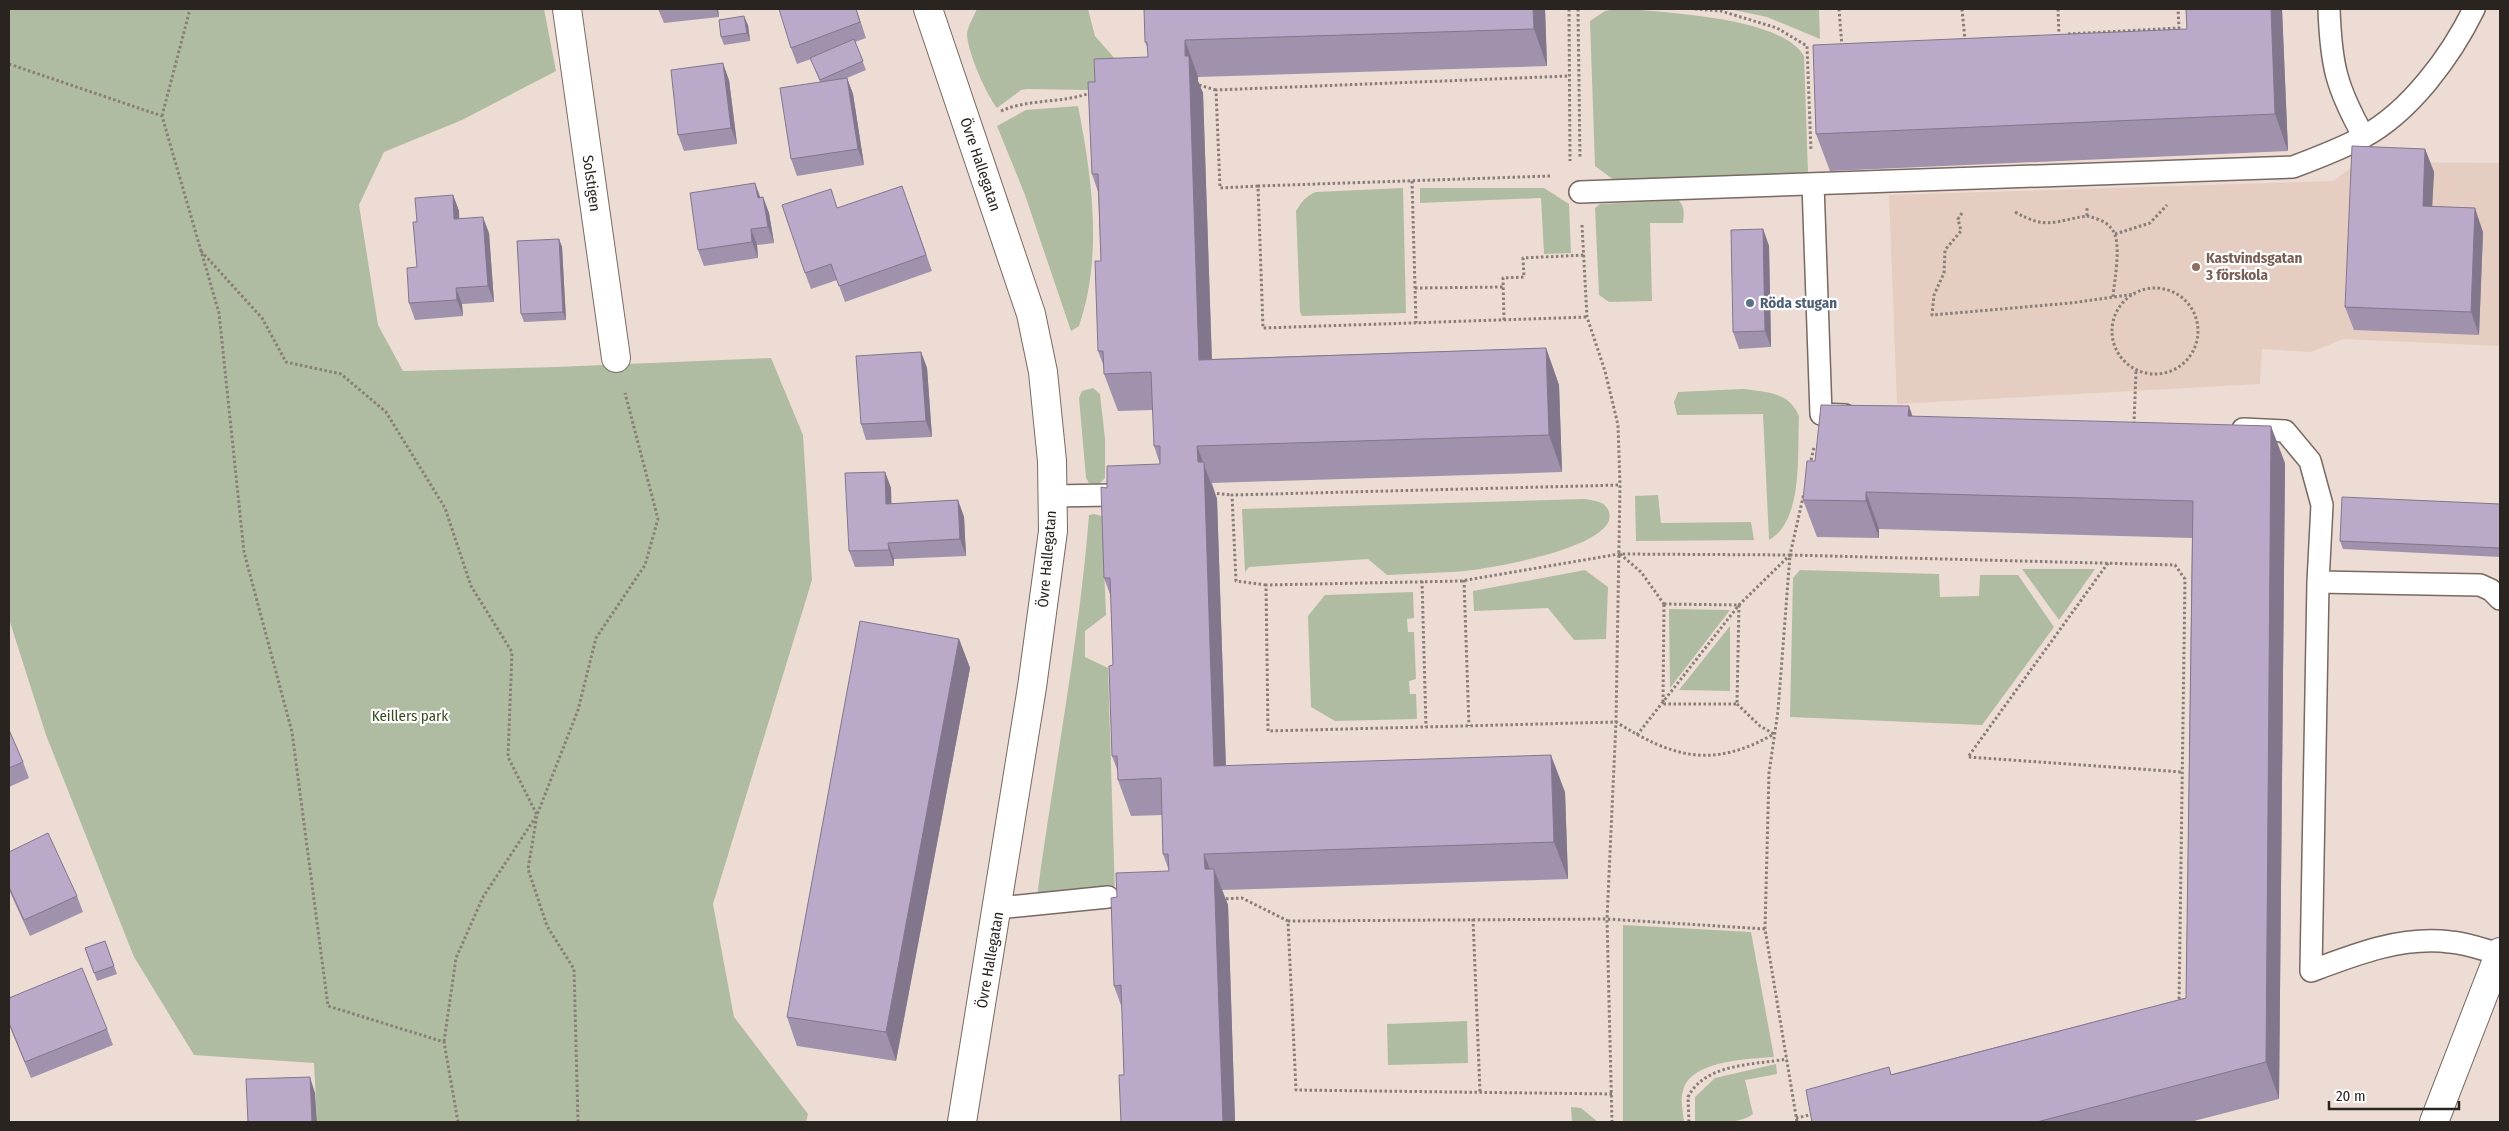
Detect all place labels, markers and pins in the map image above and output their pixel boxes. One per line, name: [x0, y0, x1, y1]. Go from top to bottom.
place label: Kastvindsgatan 3 förskola: [2205, 249, 2302, 284]
marker: Kastvindsgatan 3 förskola: [2190, 261, 2202, 273]
place label: Röda stugan: [1760, 294, 1837, 312]
marker: Röda stugan: [1744, 297, 1756, 309]

